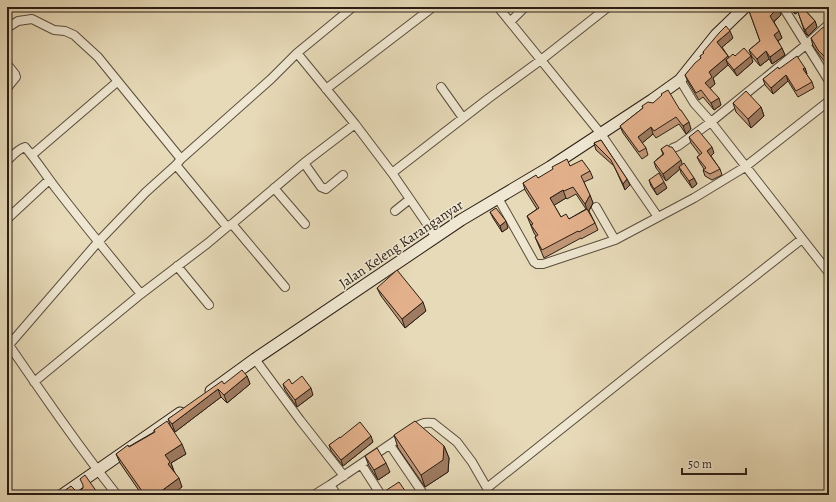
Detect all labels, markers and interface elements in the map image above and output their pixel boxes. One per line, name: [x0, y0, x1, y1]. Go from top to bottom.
street label: Jalan Keleng Karanganyar: [335, 195, 467, 293]
scale bar: [682, 450, 746, 476]
text: 50 m: [688, 456, 712, 472]

